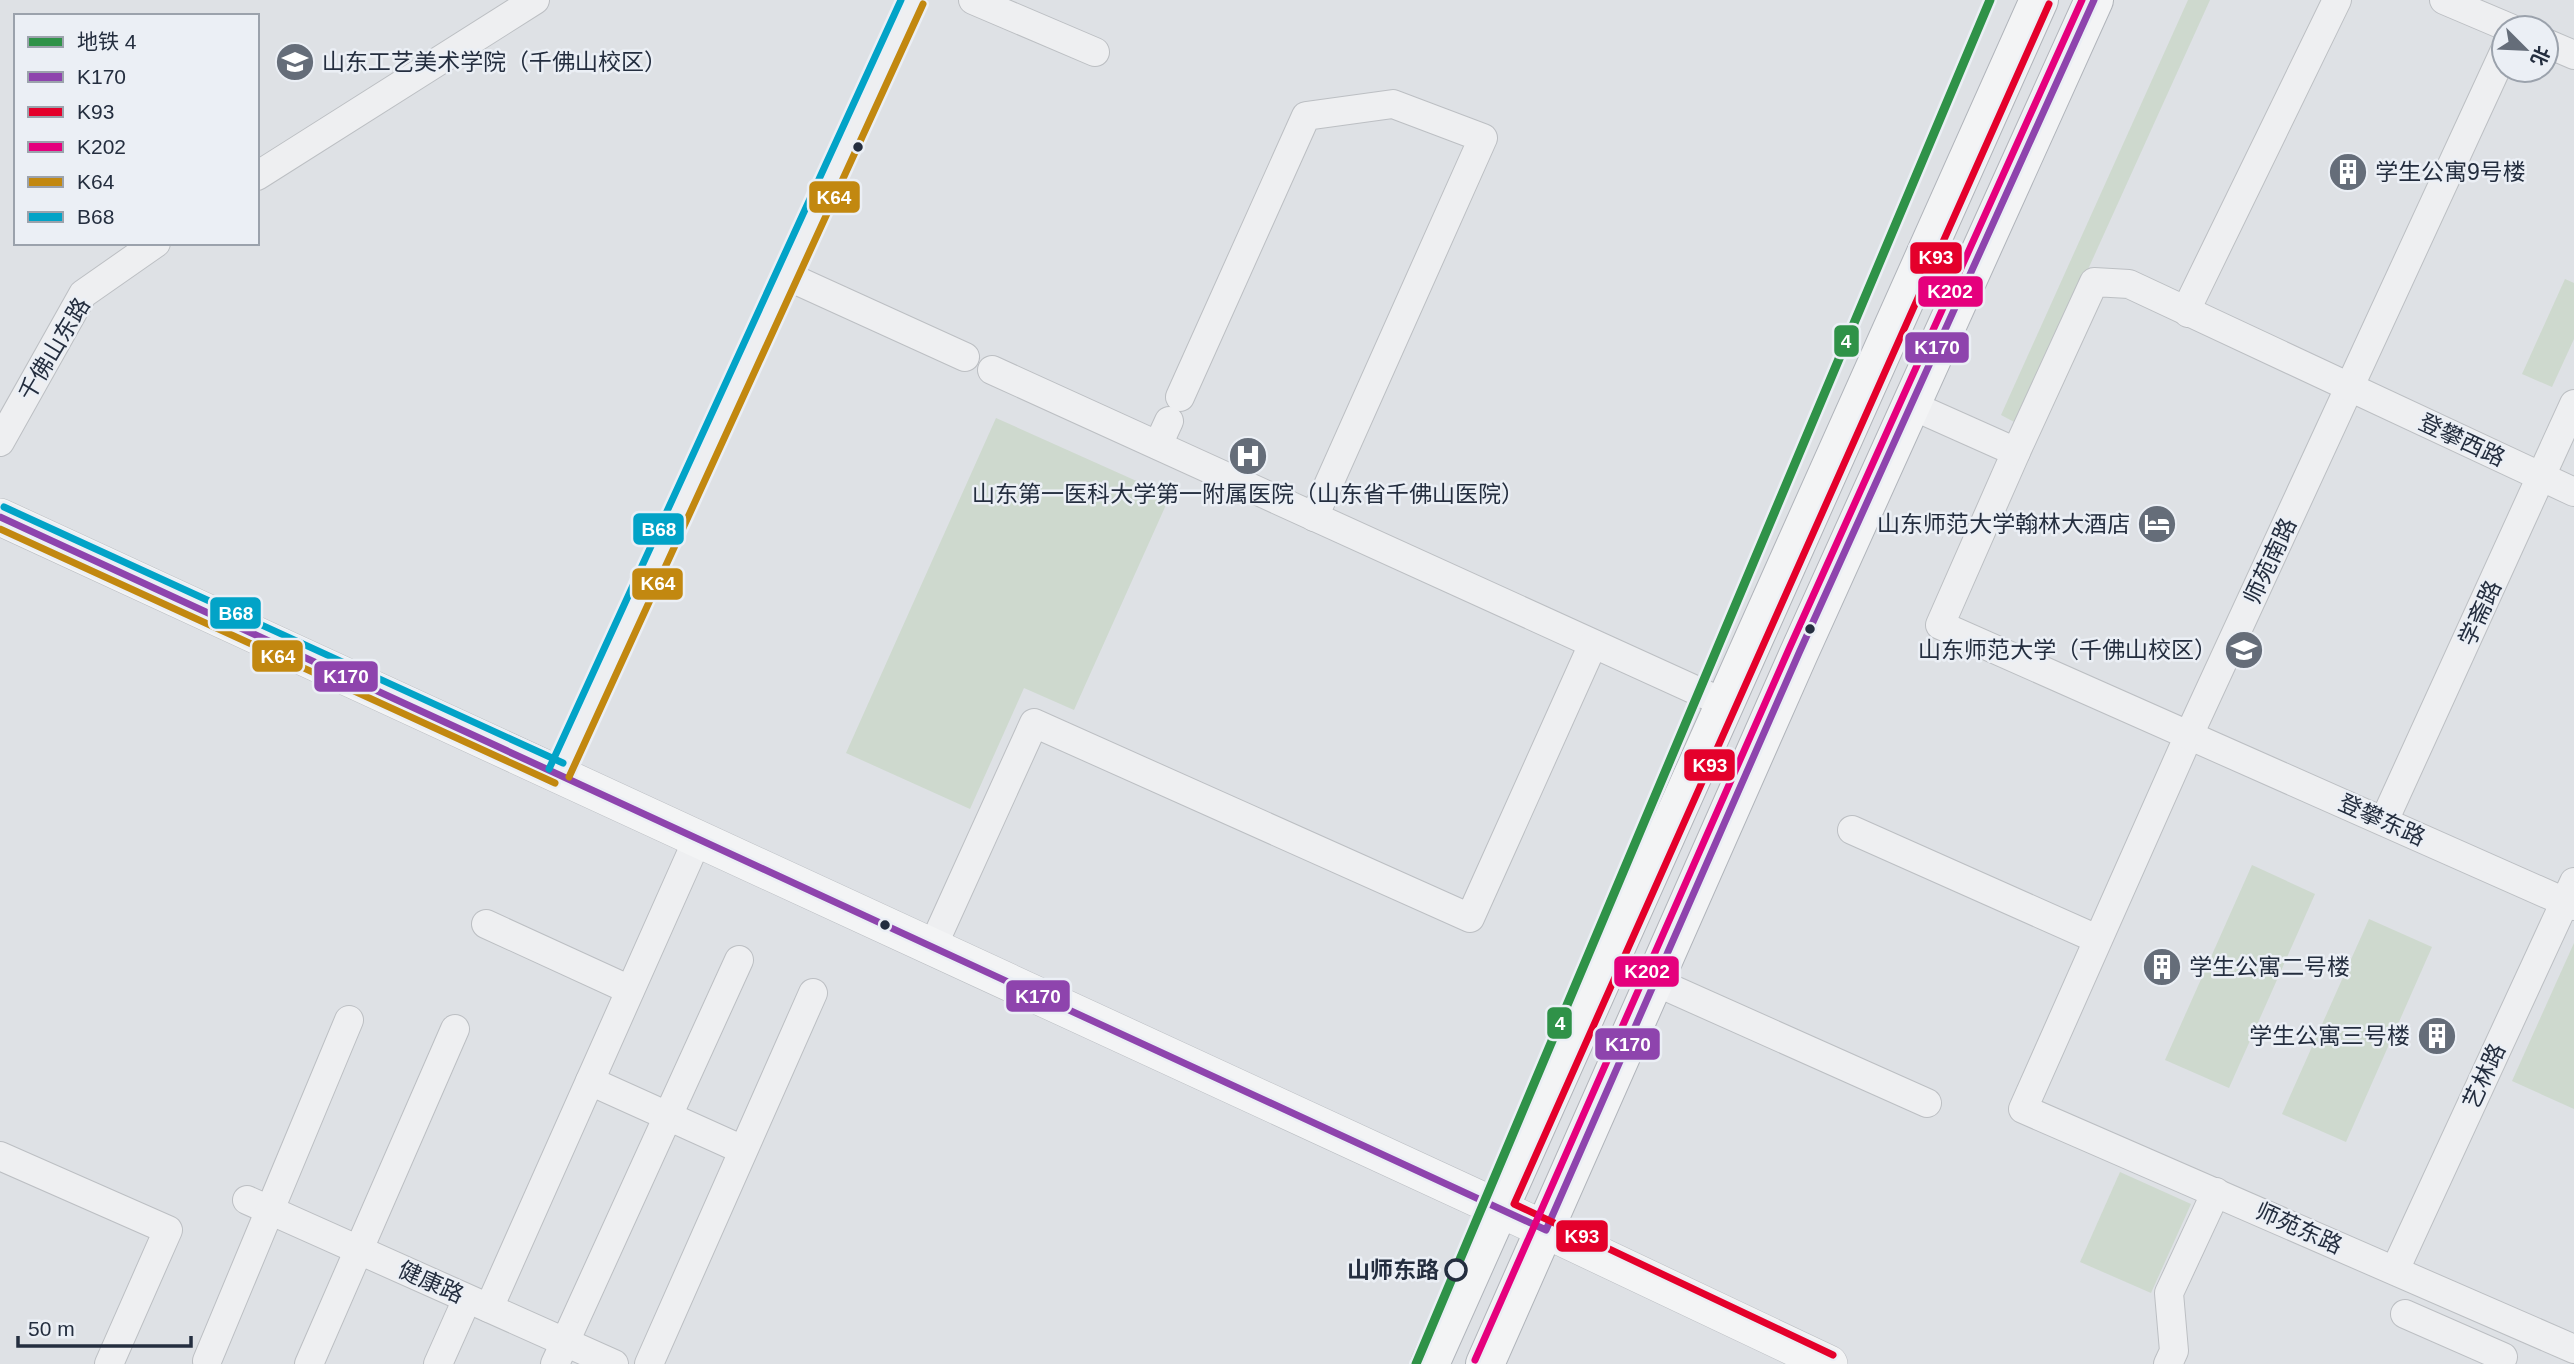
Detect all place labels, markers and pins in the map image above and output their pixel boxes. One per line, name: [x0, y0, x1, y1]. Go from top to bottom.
school or university icon: 山东工艺美术学院（千佛山校区）: [274, 41, 316, 83]
place label: 山东工艺美术学院（千佛山校区）: [322, 49, 667, 75]
unlabelled marker: [851, 140, 865, 154]
building icon: 学生公寓9号楼: [2327, 151, 2369, 193]
place label: 学生公寓9号楼: [2375, 159, 2526, 185]
hospital icon: 山东第一医科大学第一附属医院（山东省千佛山医院）: [1227, 435, 1269, 477]
place label: 山东第一医科大学第一附属医院（山东省千佛山医院）: [972, 481, 1524, 507]
hotel icon: 山东师范大学翰林大酒店: [2136, 503, 2178, 545]
place label: 山东师范大学翰林大酒店: [1877, 511, 2130, 537]
unlabelled marker: [1803, 622, 1817, 636]
school or university icon: 山东师范大学（千佛山校区）: [2223, 629, 2265, 671]
place label: 山东师范大学（千佛山校区）: [1918, 637, 2217, 663]
unlabelled marker: [878, 918, 892, 932]
building icon: 学生公寓二号楼: [2141, 946, 2183, 988]
place label: 学生公寓二号楼: [2189, 954, 2350, 980]
building icon: 学生公寓三号楼: [2416, 1015, 2458, 1057]
place label: 学生公寓三号楼: [2249, 1023, 2410, 1049]
place label: 山师东路: [1347, 1257, 1439, 1283]
marker: 山师东路: [1445, 1259, 1467, 1281]

